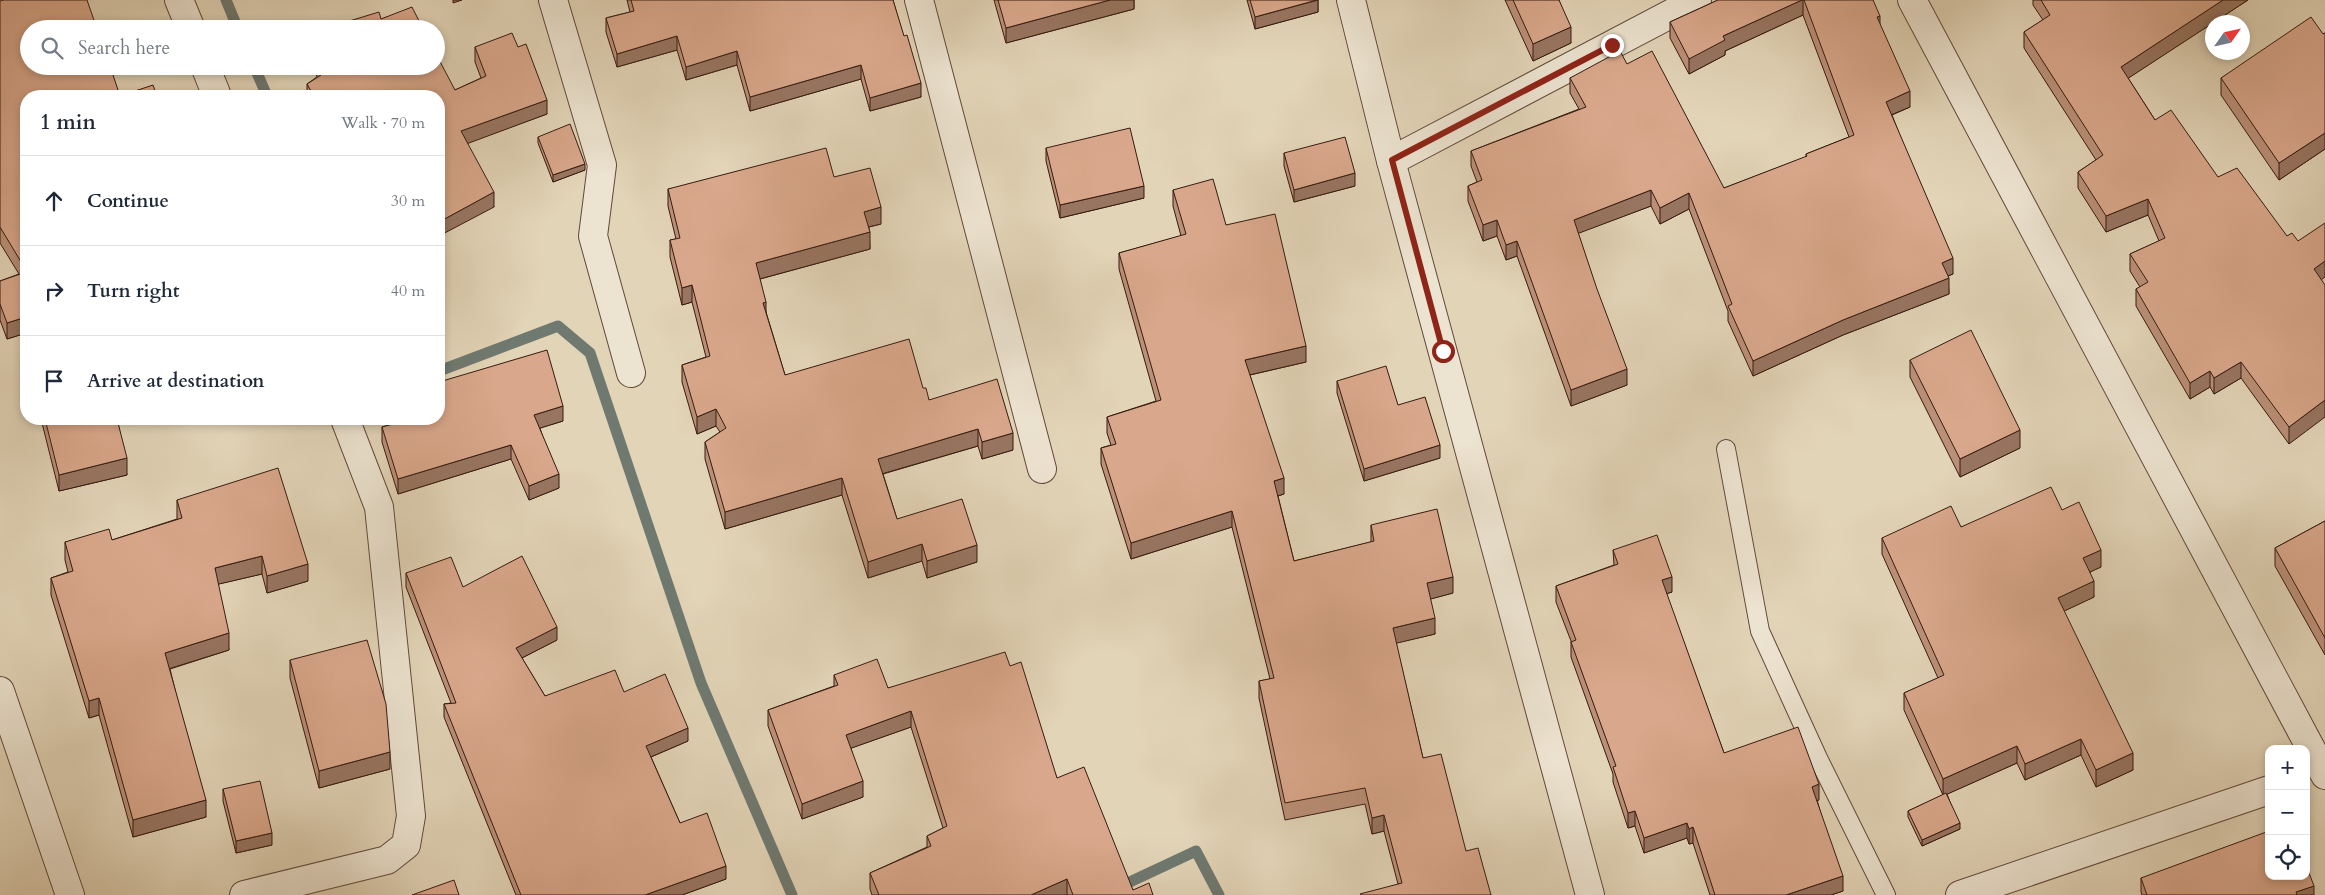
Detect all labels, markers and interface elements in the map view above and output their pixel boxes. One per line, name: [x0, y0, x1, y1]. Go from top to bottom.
north arrow: [2205, 15, 2250, 60]
search box: [20, 20, 445, 75]
icon: search: [38, 34, 66, 62]
route end: [1601, 34, 1624, 57]
text: Search here: [78, 35, 170, 61]
text: 1 min: [40, 108, 96, 137]
text: Walk · 70 m: [341, 112, 425, 134]
icon: ahead: [40, 187, 68, 215]
text: Continue: [87, 188, 169, 214]
text: 30 m: [391, 190, 425, 212]
icon: right: [40, 277, 68, 305]
text: Turn right: [87, 278, 179, 304]
text: 40 m: [391, 280, 425, 302]
route start: [1432, 340, 1455, 363]
icon: arrive: [40, 367, 68, 395]
text: Arrive at destination: [87, 368, 264, 394]
map controls: [2265, 745, 2310, 880]
button: +: [2265, 745, 2310, 790]
button: −: [2265, 790, 2310, 835]
button: locate: [2265, 835, 2310, 880]

